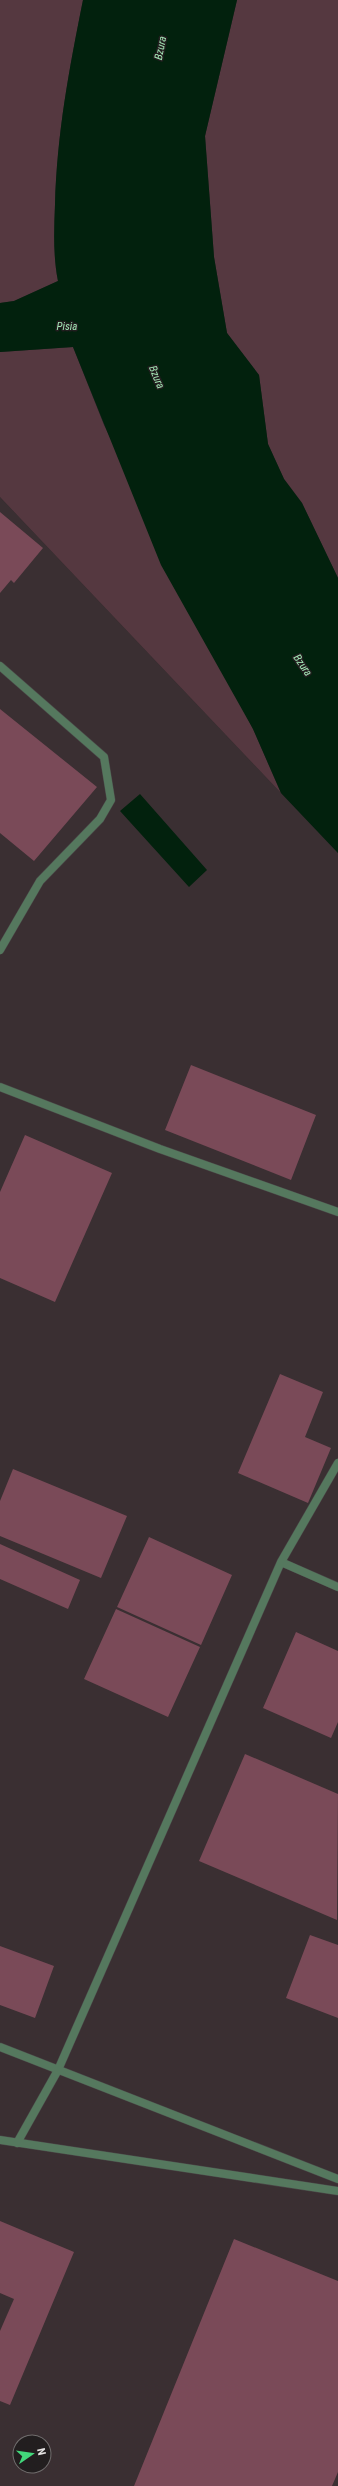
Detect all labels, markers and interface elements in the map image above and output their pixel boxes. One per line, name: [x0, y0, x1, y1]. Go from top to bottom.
water label: Bzura: [152, 35, 169, 61]
water label: Pisia: [57, 320, 77, 333]
water label: Bzura: [146, 364, 167, 391]
water label: Bzura: [290, 652, 315, 679]
north arrow: [12, 2434, 52, 2474]
text: N: [34, 2447, 48, 2457]

